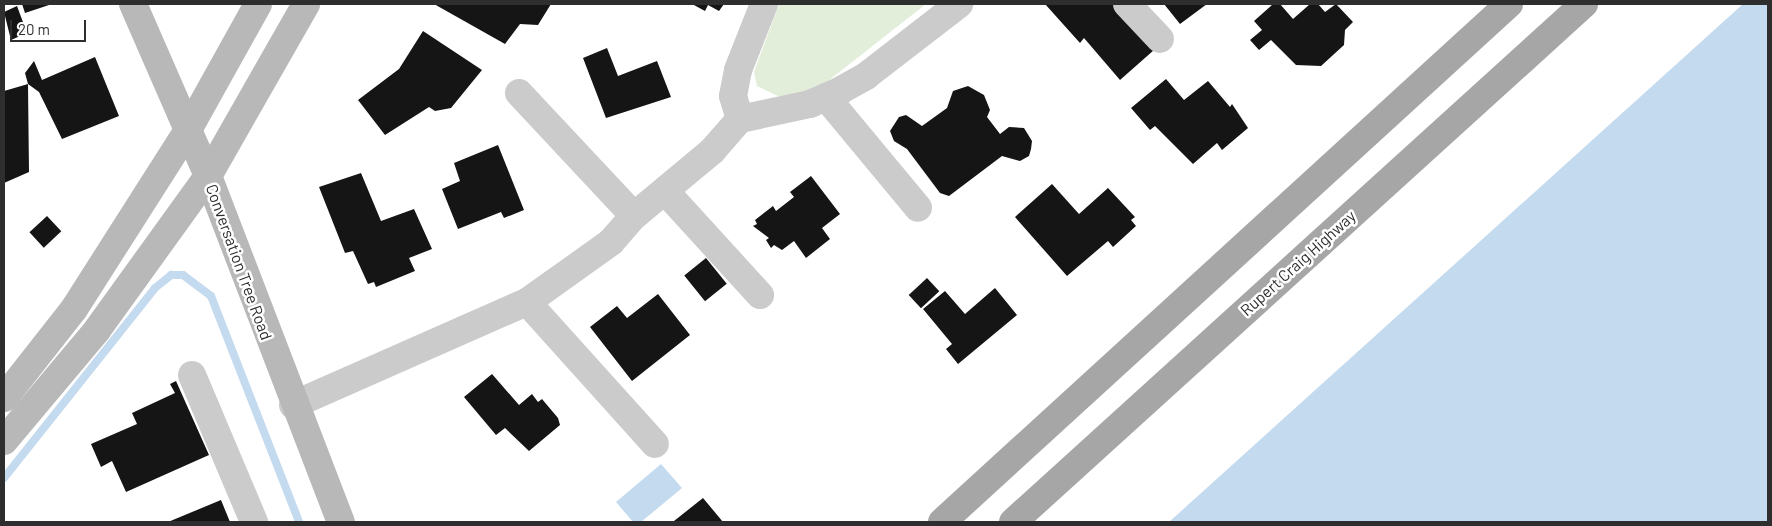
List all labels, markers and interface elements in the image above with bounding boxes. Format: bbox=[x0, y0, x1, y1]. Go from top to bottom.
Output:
scale bar bbox=[12, 10, 89, 42]
text: 20 m bbox=[18, 20, 50, 38]
street label: Conversation Tree Road bbox=[202, 181, 276, 343]
street label: Rupert Craig Highway bbox=[1236, 206, 1360, 320]

